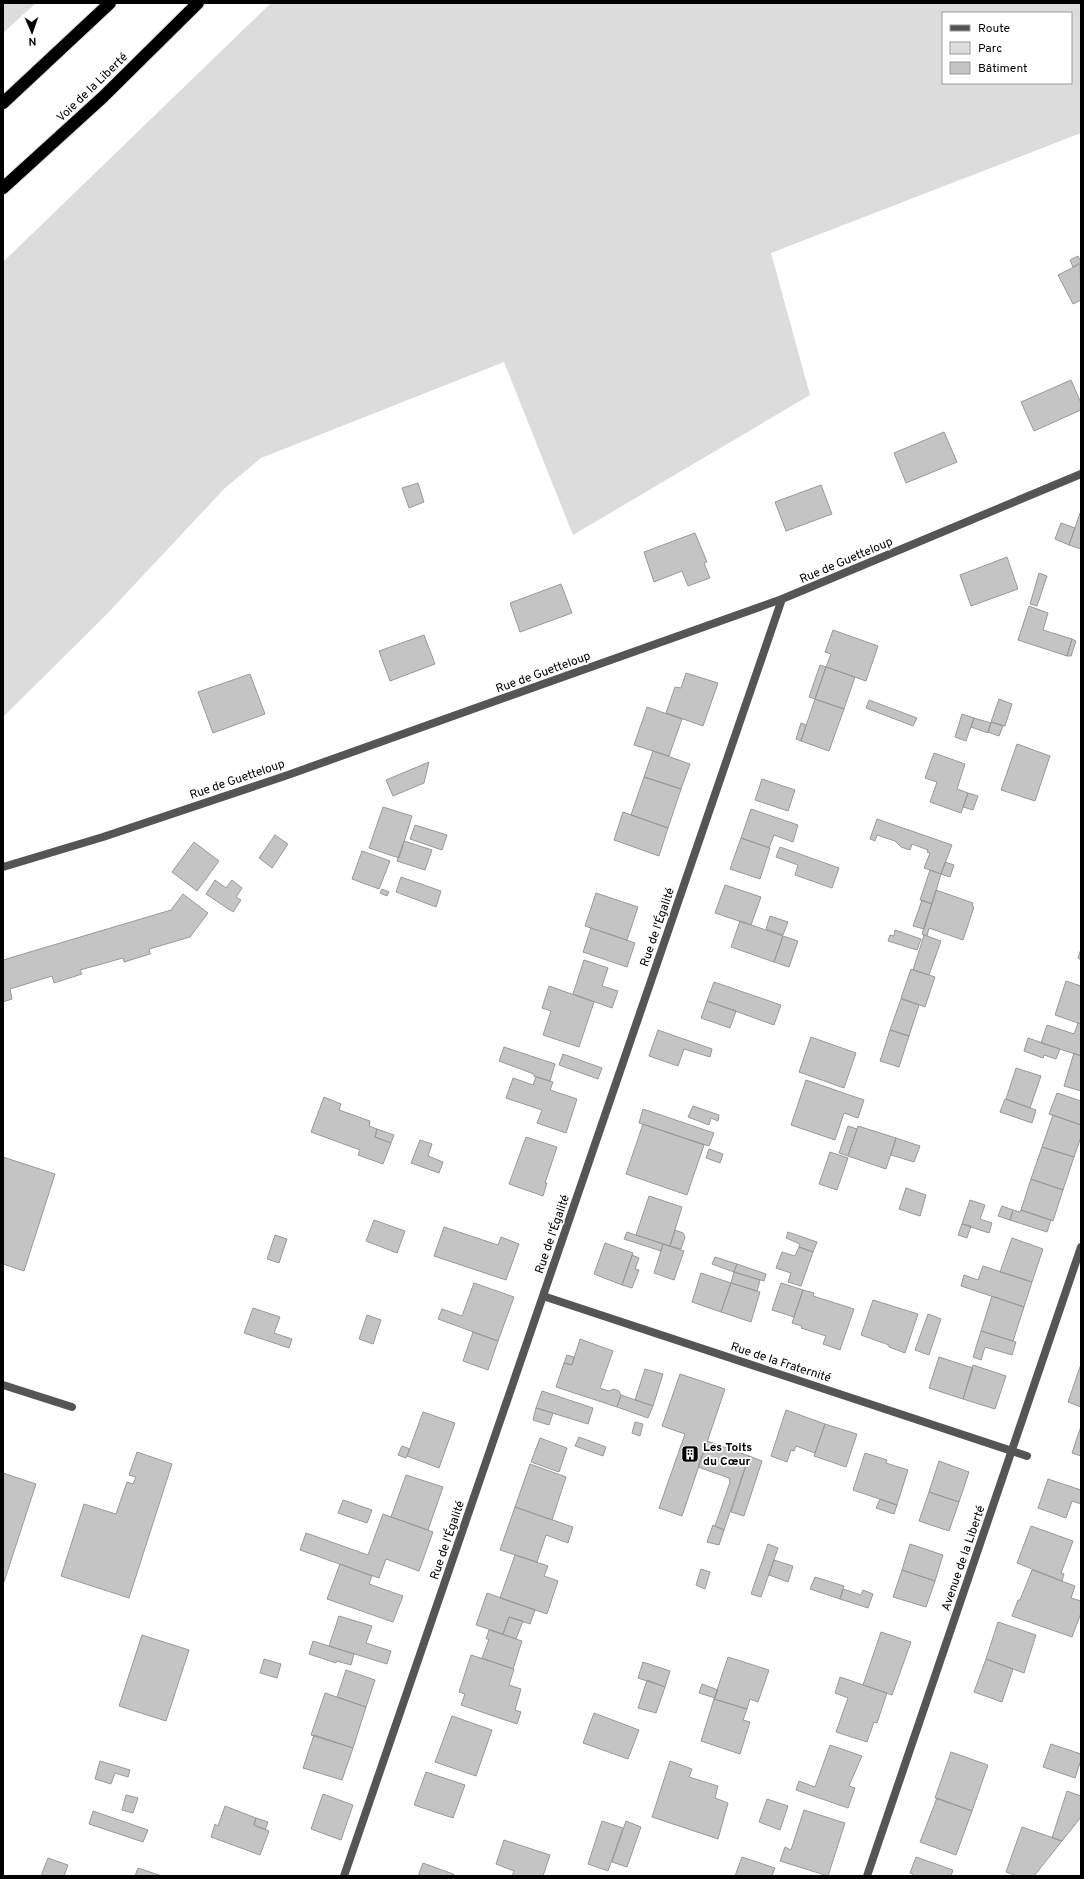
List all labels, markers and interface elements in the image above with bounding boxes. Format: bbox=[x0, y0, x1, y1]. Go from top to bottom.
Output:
north arrow bbox=[12, 12, 52, 52]
legend bbox=[942, 12, 1072, 84]
text: Route bbox=[978, 21, 1010, 37]
text: N bbox=[28, 34, 37, 48]
text: Parc bbox=[978, 41, 1002, 57]
street label: Voie de la Liberté bbox=[54, 50, 132, 126]
text: Bâtiment bbox=[978, 61, 1028, 77]
street label: Rue de Guetteloup bbox=[797, 534, 896, 588]
street label: Rue de Guetteloup bbox=[494, 648, 593, 698]
street label: Rue de Guetteloup bbox=[188, 756, 287, 804]
street label: Rue de l'Égalité bbox=[637, 886, 679, 969]
street label: Rue de l'Égalité bbox=[532, 1193, 574, 1276]
street label: Rue de la Fraternité bbox=[728, 1339, 833, 1387]
place label: Les Toits du Cœur bbox=[703, 1440, 752, 1470]
building icon: Les Toits du Cœur bbox=[680, 1444, 700, 1464]
street label: Rue de l'Égalité bbox=[427, 1499, 469, 1582]
street label: Avenue de la Liberté bbox=[938, 1504, 989, 1613]

